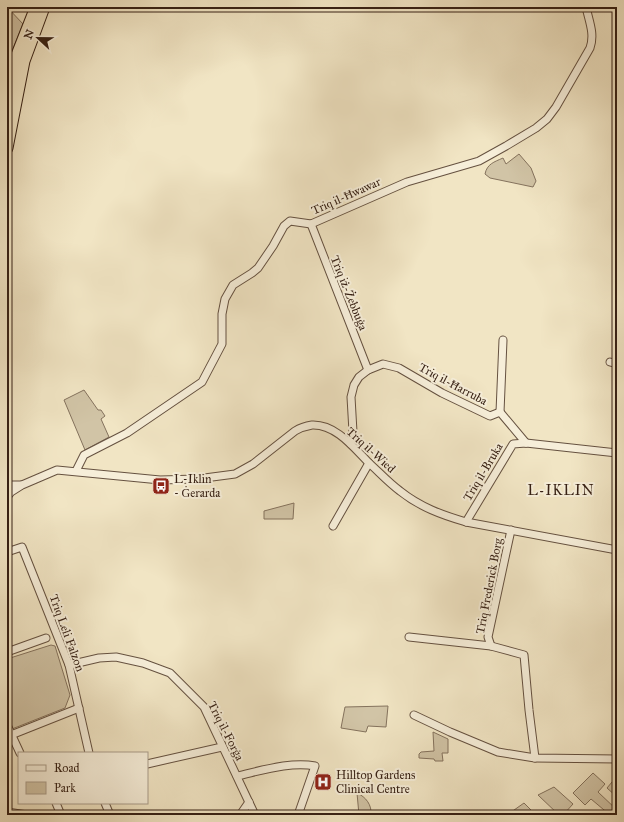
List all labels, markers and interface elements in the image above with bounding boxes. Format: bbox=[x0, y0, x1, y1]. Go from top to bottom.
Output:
north arrow bbox=[18, 18, 58, 58]
text: N bbox=[21, 27, 37, 41]
street label: Triq il-Ħwawar bbox=[309, 174, 384, 218]
street label: Triq iż-Żebbuġa bbox=[327, 253, 372, 334]
street label: Triq il-Ħarruba bbox=[416, 360, 490, 409]
street label: Triq il-Wied bbox=[343, 424, 398, 476]
street label: Triq il-Bruka bbox=[460, 440, 507, 504]
place label: L-Iklin - Ġerarda bbox=[174, 472, 221, 500]
bus stop icon: L-Iklin - Ġerarda bbox=[151, 476, 171, 496]
district label: L-IKLIN bbox=[527, 482, 595, 499]
street label: Triq Frederick Borg bbox=[473, 537, 506, 635]
street label: Triq Leli Falzon bbox=[46, 593, 88, 674]
street label: Triq il-Forġa bbox=[204, 699, 247, 764]
legend bbox=[18, 752, 148, 804]
text: Road bbox=[54, 761, 80, 775]
place label: Hilltop Gardens Clinical Centre bbox=[336, 768, 415, 796]
hospital icon: Hilltop Gardens Clinical Centre bbox=[313, 772, 333, 792]
text: Park bbox=[54, 781, 76, 795]

